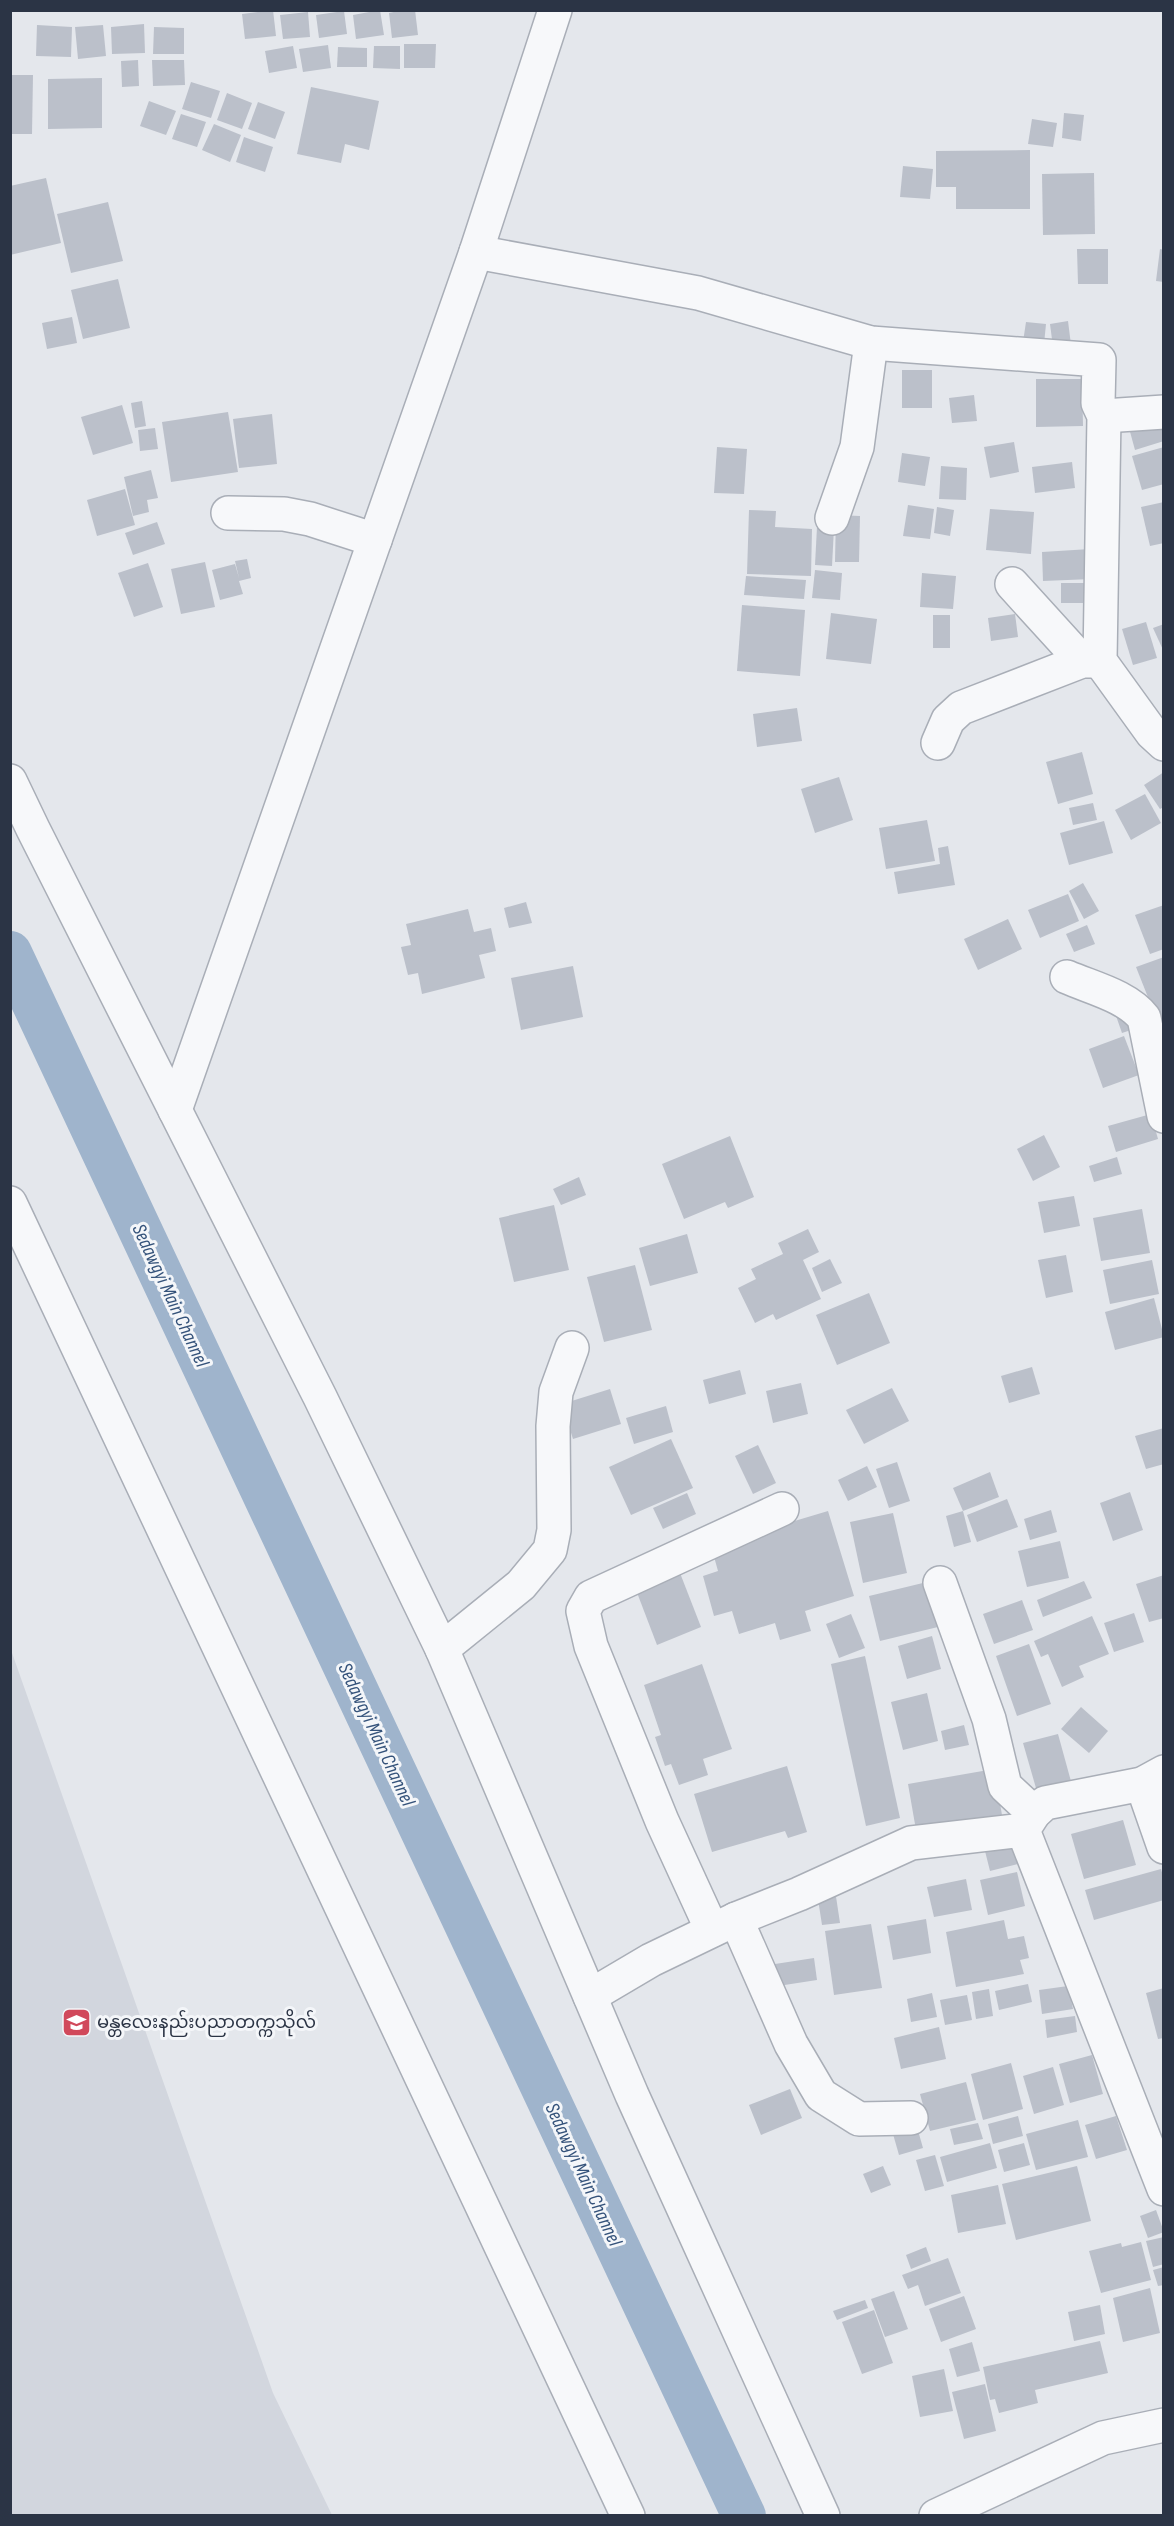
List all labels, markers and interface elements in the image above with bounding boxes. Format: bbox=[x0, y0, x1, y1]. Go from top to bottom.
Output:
water label: Sedawgyi Main Channel bbox=[126, 1220, 214, 1372]
water label: Sedawgyi Main Channel bbox=[332, 1659, 420, 1811]
school or university icon: မန္တလေးနည်းပညာတက္ကသိုလ် bbox=[60, 2006, 92, 2038]
place label: မန္တလေးနည်းပညာတက္ကသိုလ် bbox=[97, 2008, 316, 2037]
water label: Sedawgyi Main Channel bbox=[539, 2099, 627, 2251]

